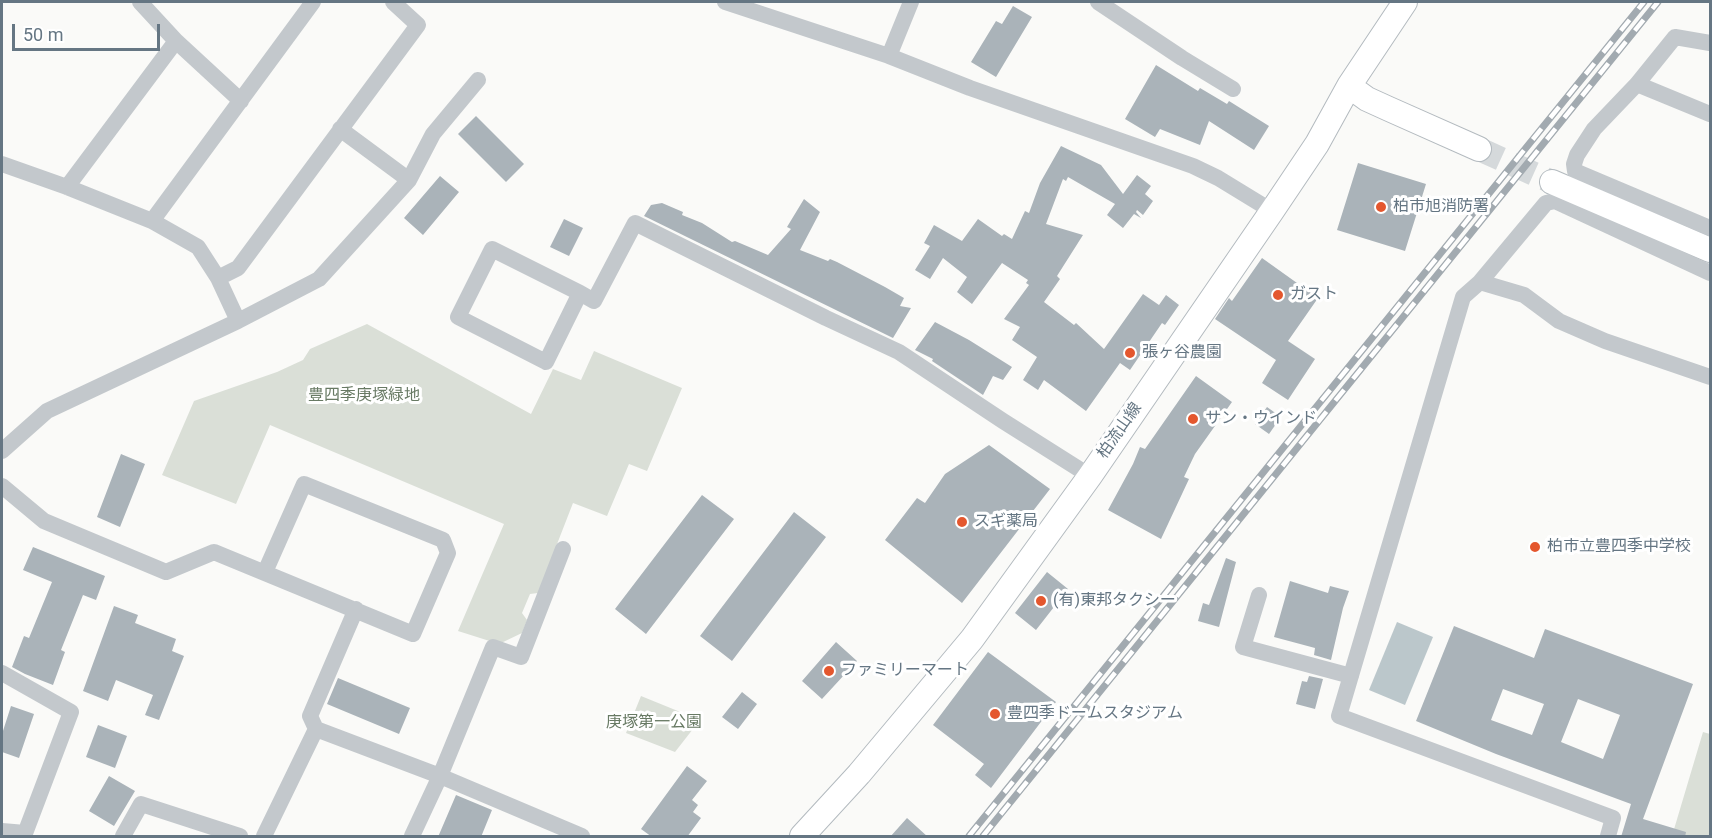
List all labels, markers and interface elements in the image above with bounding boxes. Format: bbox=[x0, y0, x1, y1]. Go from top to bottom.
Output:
scale bar bbox=[15, 12, 164, 50]
text: 50 m bbox=[23, 24, 63, 45]
place label: 柏市旭消防署 bbox=[1393, 197, 1489, 217]
marker: 柏市旭消防署 bbox=[1374, 200, 1388, 214]
place label: ガスト bbox=[1290, 285, 1338, 305]
marker: ガスト bbox=[1271, 288, 1285, 302]
place label: 張ヶ谷農園 bbox=[1142, 343, 1222, 363]
marker: 張ヶ谷農園 bbox=[1123, 346, 1137, 360]
park label: 豊四季庚塚緑地 bbox=[308, 386, 420, 406]
street label: 柏流山線 bbox=[1094, 399, 1146, 463]
place label: サン・ウインド bbox=[1205, 409, 1317, 429]
marker: サン・ウインド bbox=[1186, 412, 1200, 426]
place label: スギ薬局 bbox=[974, 512, 1038, 532]
marker: スギ薬局 bbox=[955, 515, 969, 529]
place label: 柏市立豊四季中学校 bbox=[1547, 537, 1691, 557]
marker: 柏市立豊四季中学校 bbox=[1528, 540, 1542, 554]
place label: (有)東邦タクシー bbox=[1053, 591, 1176, 611]
marker: (有)東邦タクシー bbox=[1034, 594, 1048, 608]
place label: ファミリーマート bbox=[841, 661, 969, 681]
marker: ファミリーマート bbox=[822, 664, 836, 678]
place label: 豊四季ドームスタジアム bbox=[1007, 704, 1183, 724]
marker: 豊四季ドームスタジアム bbox=[988, 707, 1002, 721]
park label: 庚塚第一公園 bbox=[606, 713, 702, 733]

